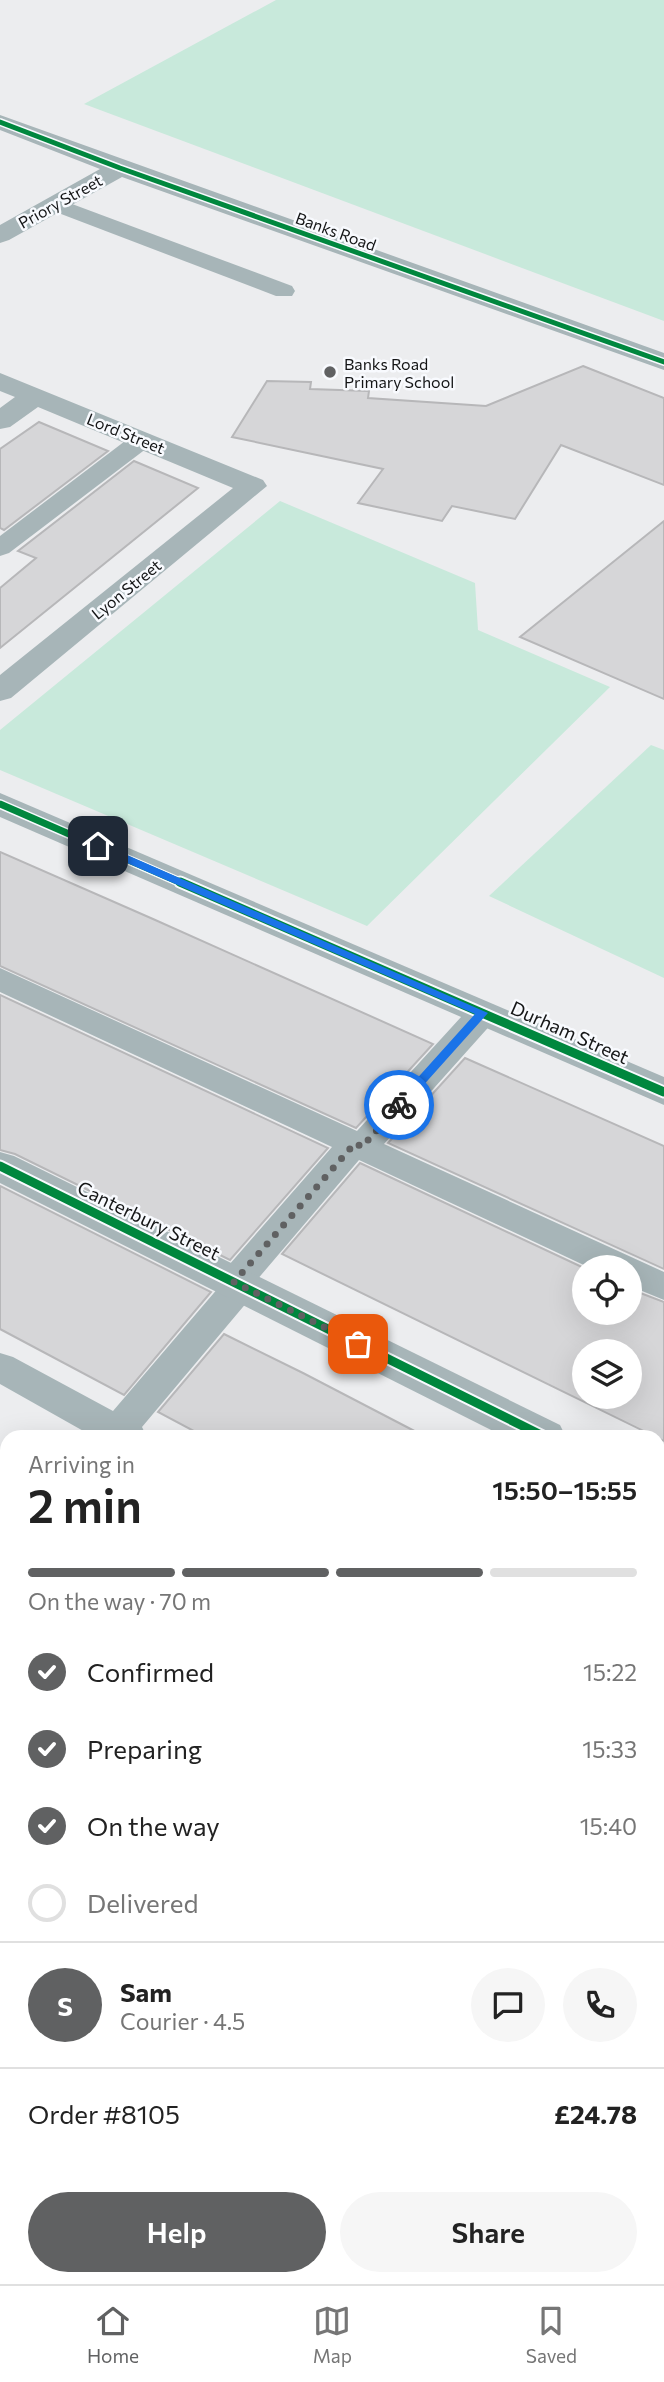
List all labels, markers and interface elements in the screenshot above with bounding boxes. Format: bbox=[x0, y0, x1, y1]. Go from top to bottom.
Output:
street label: Priory Street bbox=[15, 170, 106, 232]
street label: Banks Road bbox=[293, 208, 379, 254]
place label: Banks Road Primary School bbox=[344, 354, 454, 391]
marker: Banks Road Primary School bbox=[322, 364, 338, 380]
street label: Lord Street bbox=[84, 409, 168, 457]
street label: Lyon Street bbox=[87, 555, 165, 623]
pin bbox=[68, 816, 128, 876]
icon: home bbox=[79, 827, 117, 865]
street label: Durham Street bbox=[507, 996, 633, 1068]
courier bbox=[364, 1070, 434, 1140]
icon: bike bbox=[380, 1086, 418, 1124]
street label: Canterbury Street bbox=[74, 1176, 224, 1265]
map controls bbox=[572, 1255, 642, 1409]
button: locate bbox=[572, 1255, 642, 1325]
pin bbox=[328, 1314, 388, 1374]
icon: bag bbox=[339, 1325, 377, 1363]
button: layers bbox=[572, 1339, 642, 1409]
text: Arriving in bbox=[28, 1450, 135, 1478]
text: 15:50–15:55 bbox=[492, 1474, 637, 1505]
text: 2 min bbox=[28, 1476, 142, 1532]
text: On the way · 70 m bbox=[28, 1587, 211, 1615]
icon: check bbox=[28, 1653, 66, 1691]
text: Confirmed bbox=[87, 1656, 214, 1687]
text: 15:22 bbox=[583, 1658, 637, 1686]
icon: check bbox=[28, 1730, 66, 1768]
text: Preparing bbox=[87, 1733, 202, 1764]
text: 15:33 bbox=[582, 1735, 637, 1763]
icon: check bbox=[28, 1807, 66, 1845]
text: On the way bbox=[87, 1810, 220, 1841]
text: 15:40 bbox=[580, 1812, 637, 1840]
text: Delivered bbox=[87, 1887, 198, 1918]
button: chat bbox=[471, 1968, 545, 2042]
button: phone bbox=[563, 1968, 637, 2042]
text: Sam bbox=[120, 1976, 172, 2007]
text: S bbox=[57, 1990, 73, 2021]
text: Courier · 4.5 bbox=[120, 2007, 245, 2035]
text: Order #8105 bbox=[28, 2098, 180, 2129]
text: £24.78 bbox=[554, 2098, 637, 2129]
button: Help bbox=[28, 2192, 326, 2272]
button: Share bbox=[340, 2192, 637, 2272]
tab: Home bbox=[87, 2302, 139, 2367]
tab: Map bbox=[313, 2302, 352, 2367]
tab: Saved bbox=[526, 2302, 577, 2367]

